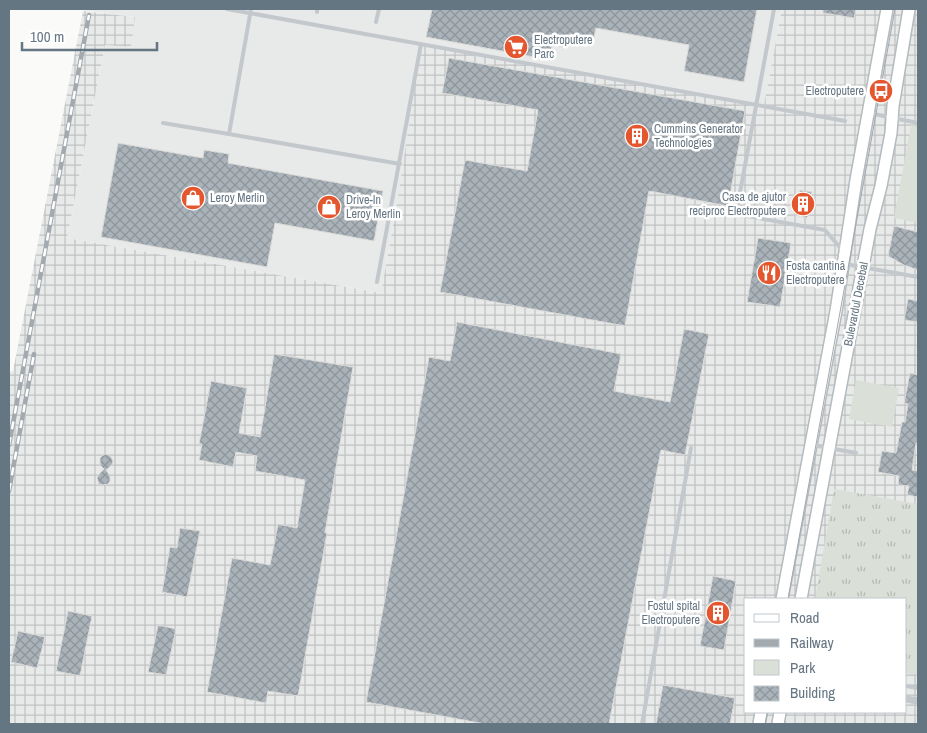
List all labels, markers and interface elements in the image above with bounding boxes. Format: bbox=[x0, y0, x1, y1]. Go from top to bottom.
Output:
scale bar bbox=[22, 20, 158, 52]
text: 100 m bbox=[30, 26, 64, 47]
place label: Electroputere Parc bbox=[534, 32, 593, 62]
supermarket icon: Electroputere Parc bbox=[503, 34, 529, 60]
bus stop icon: Electroputere bbox=[868, 78, 894, 104]
place label: Electroputere bbox=[805, 83, 864, 99]
place label: Cummins Generator Technologies bbox=[654, 121, 744, 151]
building icon: Cummins Generator Technologies bbox=[624, 123, 650, 149]
shop icon: Leroy Merlin bbox=[180, 185, 206, 211]
place label: Casa de ajutor reciproc Electroputere bbox=[689, 189, 787, 219]
place label: Leroy Merlin bbox=[210, 190, 265, 206]
building icon: Casa de ajutor reciproc Electroputere bbox=[790, 191, 816, 217]
place label: Drive-In Leroy Merlin bbox=[346, 192, 401, 222]
shop icon: Drive-In Leroy Merlin bbox=[316, 194, 342, 220]
place label: Fosta cantină Electroputere bbox=[786, 258, 846, 288]
restaurant icon: Fosta cantină Electroputere bbox=[756, 260, 782, 286]
street label: Bulevardul Decebal bbox=[840, 261, 872, 347]
place label: Fostul spital Electroputere bbox=[641, 598, 700, 628]
legend bbox=[744, 598, 907, 713]
building icon: Fostul spital Electroputere bbox=[705, 600, 731, 626]
text: Road bbox=[790, 607, 819, 628]
text: Railway bbox=[790, 632, 835, 653]
text: Park bbox=[790, 657, 816, 678]
text: Building bbox=[790, 682, 835, 703]

